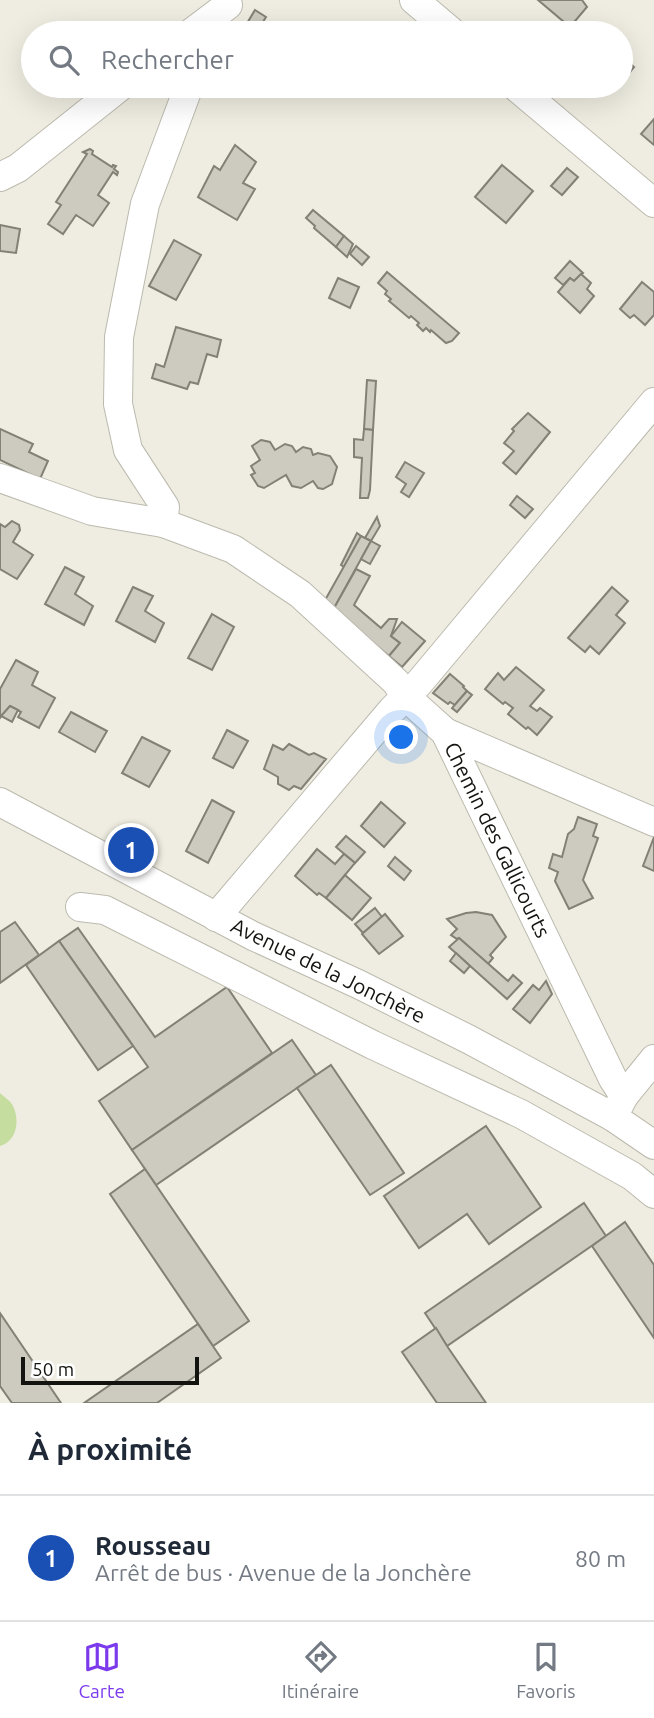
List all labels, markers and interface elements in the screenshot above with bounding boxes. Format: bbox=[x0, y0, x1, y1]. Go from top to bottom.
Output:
search box bbox=[21, 21, 633, 98]
icon: search bbox=[45, 41, 83, 79]
text: Rechercher bbox=[101, 45, 234, 74]
your location bbox=[384, 720, 418, 754]
street label: Chemin des Gallicourts bbox=[440, 738, 556, 941]
pin: 1 bbox=[108, 824, 154, 876]
street label: Avenue de la Jonchère bbox=[228, 913, 429, 1028]
scale bar bbox=[21, 1354, 200, 1386]
text: 50 m bbox=[32, 1358, 74, 1380]
text: À proximité bbox=[28, 1432, 192, 1466]
text: Rousseau bbox=[95, 1531, 211, 1560]
text: 1 bbox=[45, 1546, 57, 1571]
text: 80 m bbox=[575, 1546, 626, 1571]
text: Arrêt de bus · Avenue de la Jonchère bbox=[95, 1560, 472, 1585]
tab: Carte bbox=[78, 1638, 125, 1702]
tab: Itinéraire bbox=[282, 1638, 359, 1702]
tab: Favoris bbox=[516, 1638, 576, 1702]

